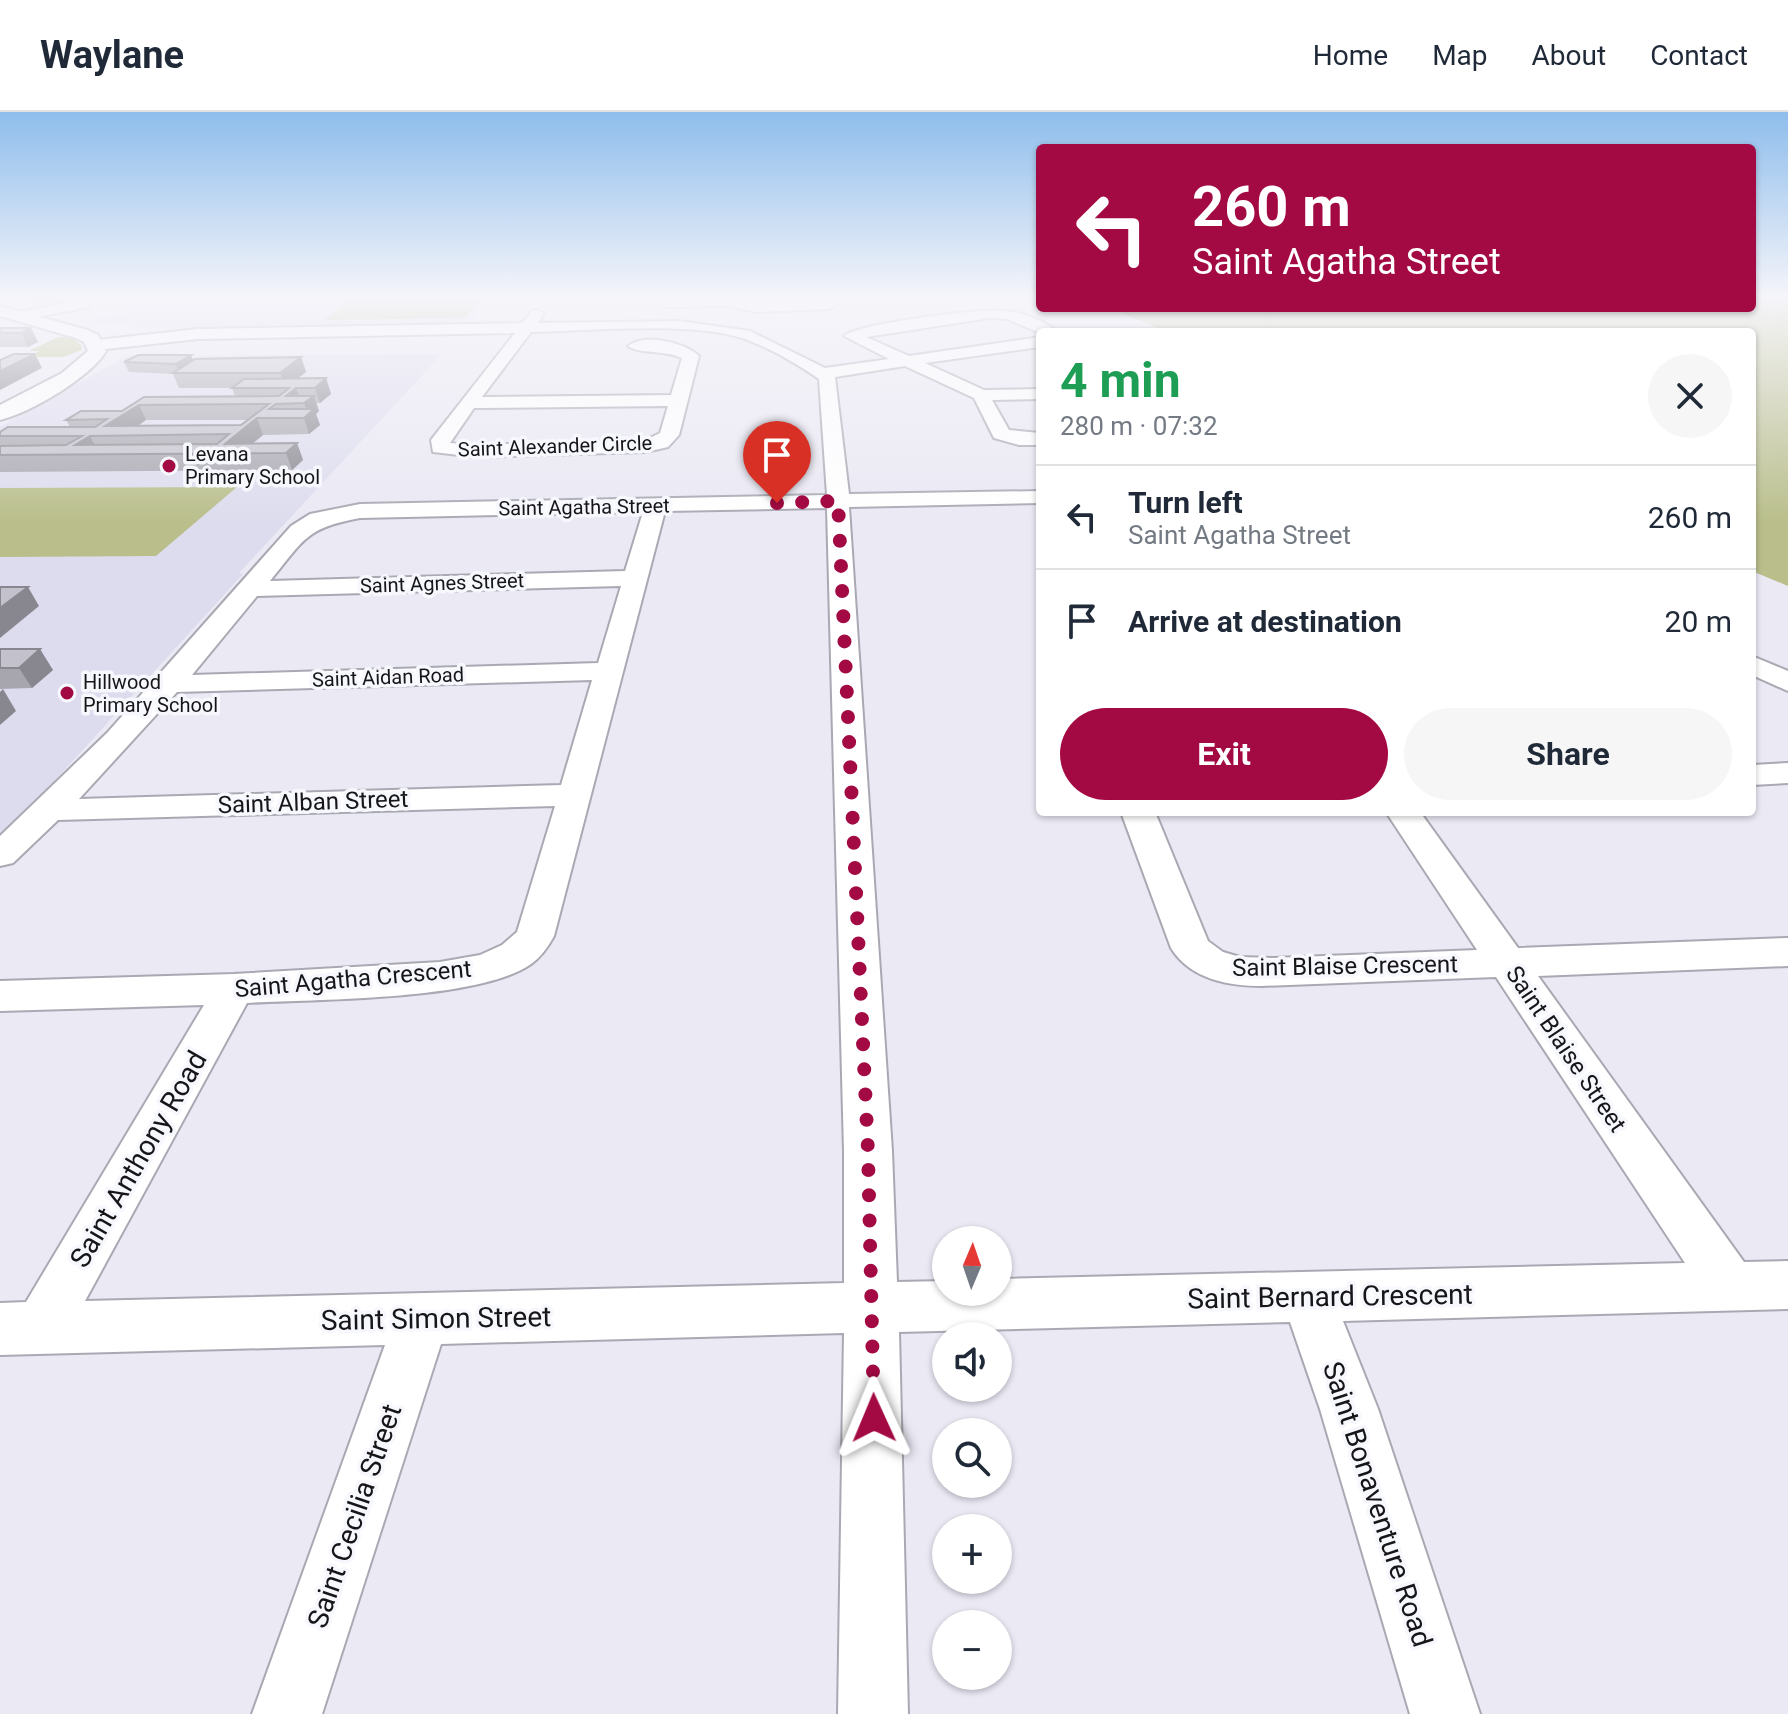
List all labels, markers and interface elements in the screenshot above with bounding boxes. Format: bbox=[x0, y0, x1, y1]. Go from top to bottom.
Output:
text: Waylane bbox=[40, 33, 184, 77]
text: Home bbox=[1313, 39, 1388, 72]
text: Map bbox=[1432, 39, 1488, 72]
text: About bbox=[1532, 39, 1606, 72]
text: Contact bbox=[1650, 39, 1748, 72]
text: 260 m bbox=[1192, 174, 1351, 240]
icon: left bbox=[1060, 176, 1164, 280]
text: Saint Agatha Street bbox=[1192, 241, 1501, 283]
text: 4 min bbox=[1060, 352, 1181, 409]
button: close bbox=[1648, 354, 1732, 438]
text: 280 m · 07:32 bbox=[1060, 411, 1218, 441]
pin bbox=[743, 421, 811, 503]
street label: Saint Alexander Circle bbox=[457, 431, 653, 461]
icon: arrive bbox=[755, 433, 799, 477]
place label: Levana Primary School bbox=[185, 442, 320, 489]
marker: Levana Primary School bbox=[160, 457, 178, 475]
text: Turn left bbox=[1128, 485, 1243, 520]
street label: Saint Agatha Street bbox=[498, 494, 670, 520]
icon: left bbox=[1060, 495, 1104, 539]
text: 260 m bbox=[1648, 500, 1732, 535]
text: Saint Agatha Street bbox=[1128, 520, 1351, 550]
street label: Saint Agnes Street bbox=[360, 568, 524, 598]
icon: arrive bbox=[1060, 599, 1104, 643]
text: Arrive at destination bbox=[1128, 604, 1402, 639]
text: 20 m bbox=[1665, 604, 1732, 639]
street label: Saint Aidan Road bbox=[312, 662, 464, 692]
place label: Hillwood Primary School bbox=[83, 670, 218, 717]
marker: Hillwood Primary School bbox=[58, 684, 76, 702]
button: Exit bbox=[1060, 708, 1388, 800]
button: Share bbox=[1404, 708, 1732, 800]
street label: Saint Alban Street bbox=[217, 785, 409, 819]
street label: Saint Blaise Crescent bbox=[1232, 950, 1458, 982]
street label: Saint Agatha Crescent bbox=[233, 955, 473, 1003]
street label: Saint Blaise Street bbox=[1500, 961, 1632, 1137]
street label: Saint Anthony Road bbox=[63, 1045, 214, 1273]
north arrow bbox=[932, 1226, 1012, 1306]
map controls bbox=[932, 1226, 1012, 1690]
street label: Saint Bernard Crescent bbox=[1187, 1278, 1473, 1315]
street label: Saint Simon Street bbox=[321, 1300, 552, 1337]
button: sound bbox=[932, 1322, 1012, 1402]
street label: Saint Bonaventure Road bbox=[1316, 1357, 1439, 1651]
position arrow bbox=[832, 1376, 916, 1460]
street label: Saint Cecilia Street bbox=[301, 1400, 408, 1632]
button: search bbox=[932, 1418, 1012, 1498]
button: + bbox=[932, 1514, 1012, 1594]
button: − bbox=[932, 1610, 1012, 1690]

